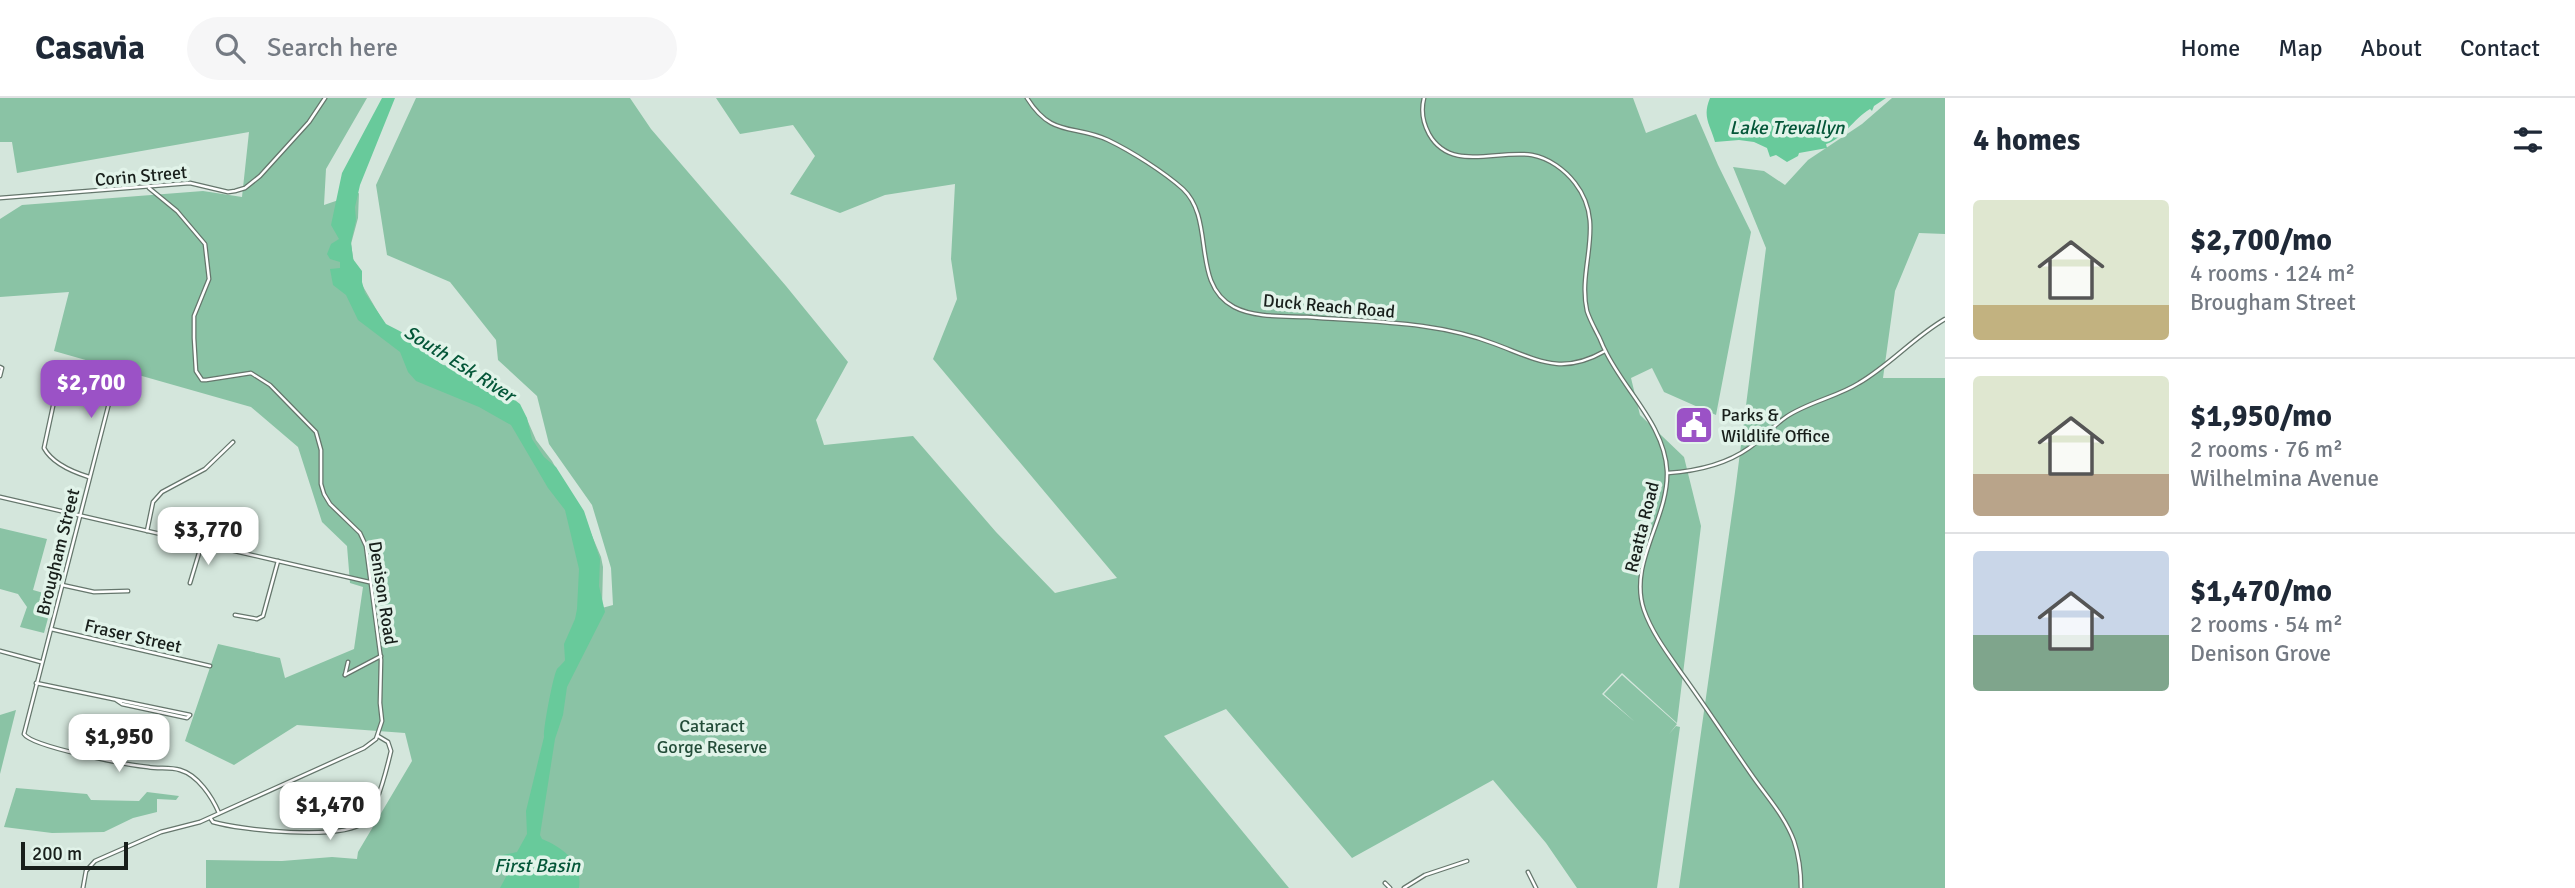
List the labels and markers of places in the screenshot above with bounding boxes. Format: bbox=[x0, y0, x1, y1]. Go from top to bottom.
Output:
pin: $2,700 bbox=[34, 360, 148, 420]
public building icon: Parks & Wildlife Office bbox=[1673, 404, 1715, 446]
place label: Parks & Wildlife Office bbox=[1721, 404, 1830, 447]
pin: $3,770 bbox=[151, 508, 265, 567]
pin: $1,950 bbox=[62, 714, 176, 774]
pin: $1,470 bbox=[273, 782, 387, 842]

